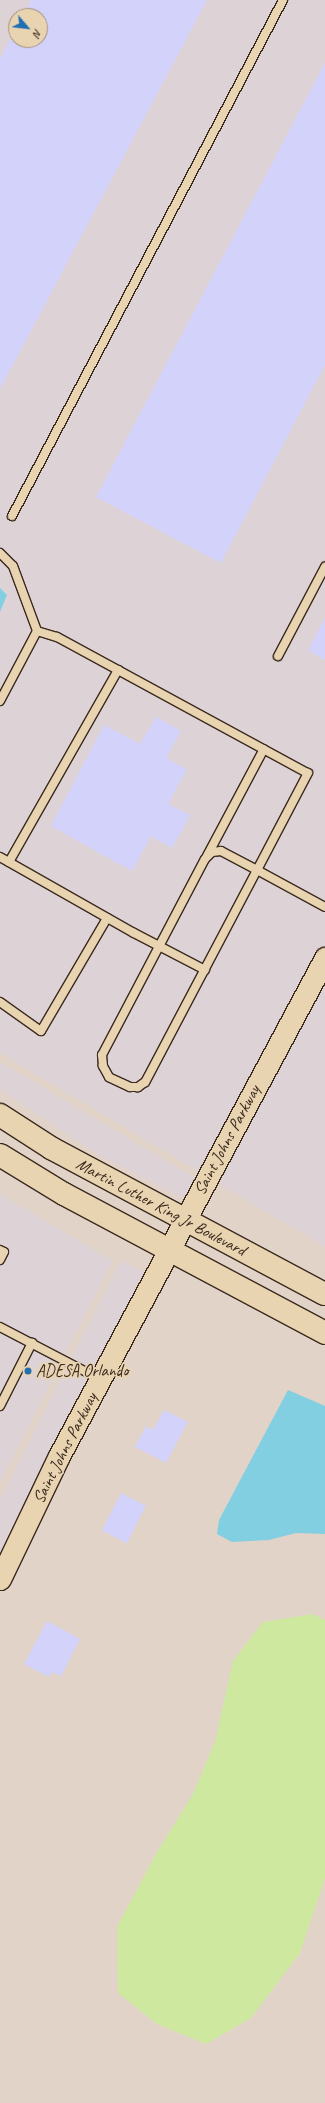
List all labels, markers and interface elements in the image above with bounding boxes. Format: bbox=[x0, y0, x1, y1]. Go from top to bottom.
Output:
north arrow bbox=[8, 8, 48, 48]
text: N bbox=[30, 27, 45, 39]
street label: Saint Johns Parkway bbox=[190, 1082, 264, 1198]
street label: Martin Luther King Jr Boulevard bbox=[73, 1154, 249, 1260]
place label: ADESA Orlando bbox=[36, 1361, 128, 1381]
marker: ADESA Orlando bbox=[23, 1366, 33, 1376]
street label: Saint Johns Parkway bbox=[28, 1389, 102, 1507]

